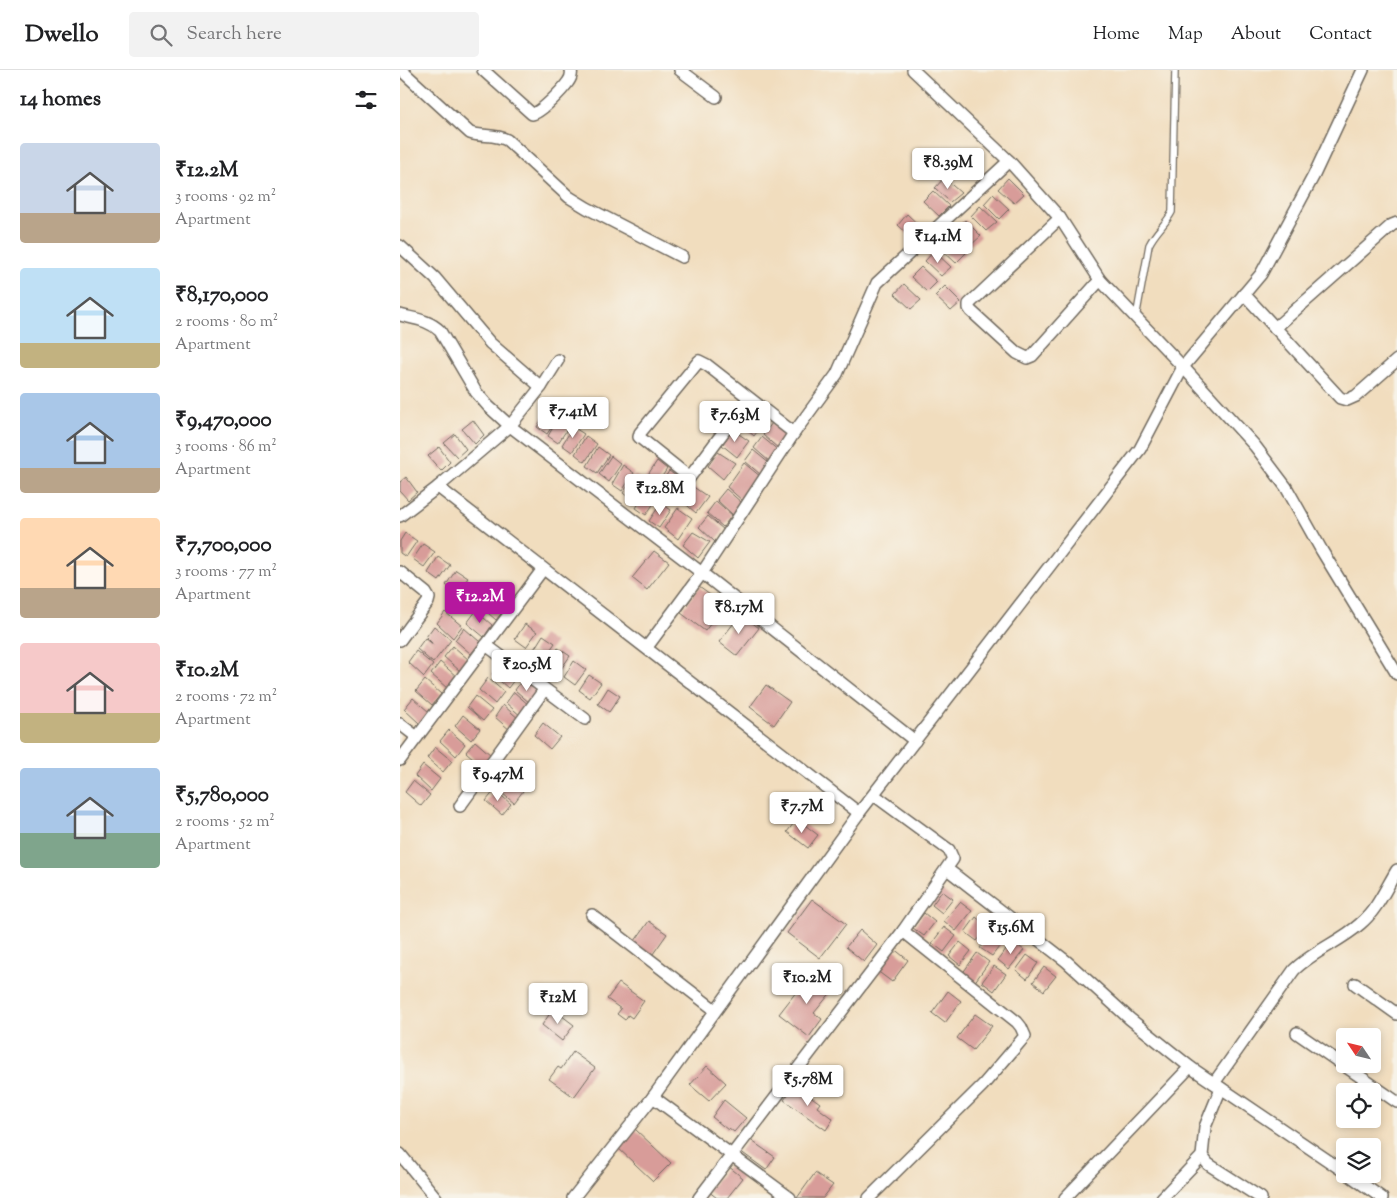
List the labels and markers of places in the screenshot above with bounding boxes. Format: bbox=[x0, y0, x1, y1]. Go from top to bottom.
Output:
pin: ₹8.39M bbox=[907, 148, 989, 190]
pin: ₹14.1M bbox=[897, 222, 979, 264]
pin: ₹7.41M bbox=[532, 396, 614, 439]
pin: ₹7.63M bbox=[694, 400, 776, 443]
pin: ₹12.8M bbox=[619, 474, 701, 516]
pin: ₹12.2M bbox=[439, 582, 521, 624]
pin: ₹8.17M bbox=[698, 592, 780, 635]
pin: ₹20.5M bbox=[486, 650, 568, 692]
pin: ₹9.47M bbox=[457, 760, 539, 802]
pin: ₹7.7M bbox=[767, 792, 837, 834]
pin: ₹15.6M bbox=[970, 912, 1052, 955]
pin: ₹10.2M bbox=[766, 962, 848, 1005]
pin: ₹12M bbox=[528, 982, 588, 1025]
pin: ₹5.78M bbox=[767, 1064, 849, 1107]

